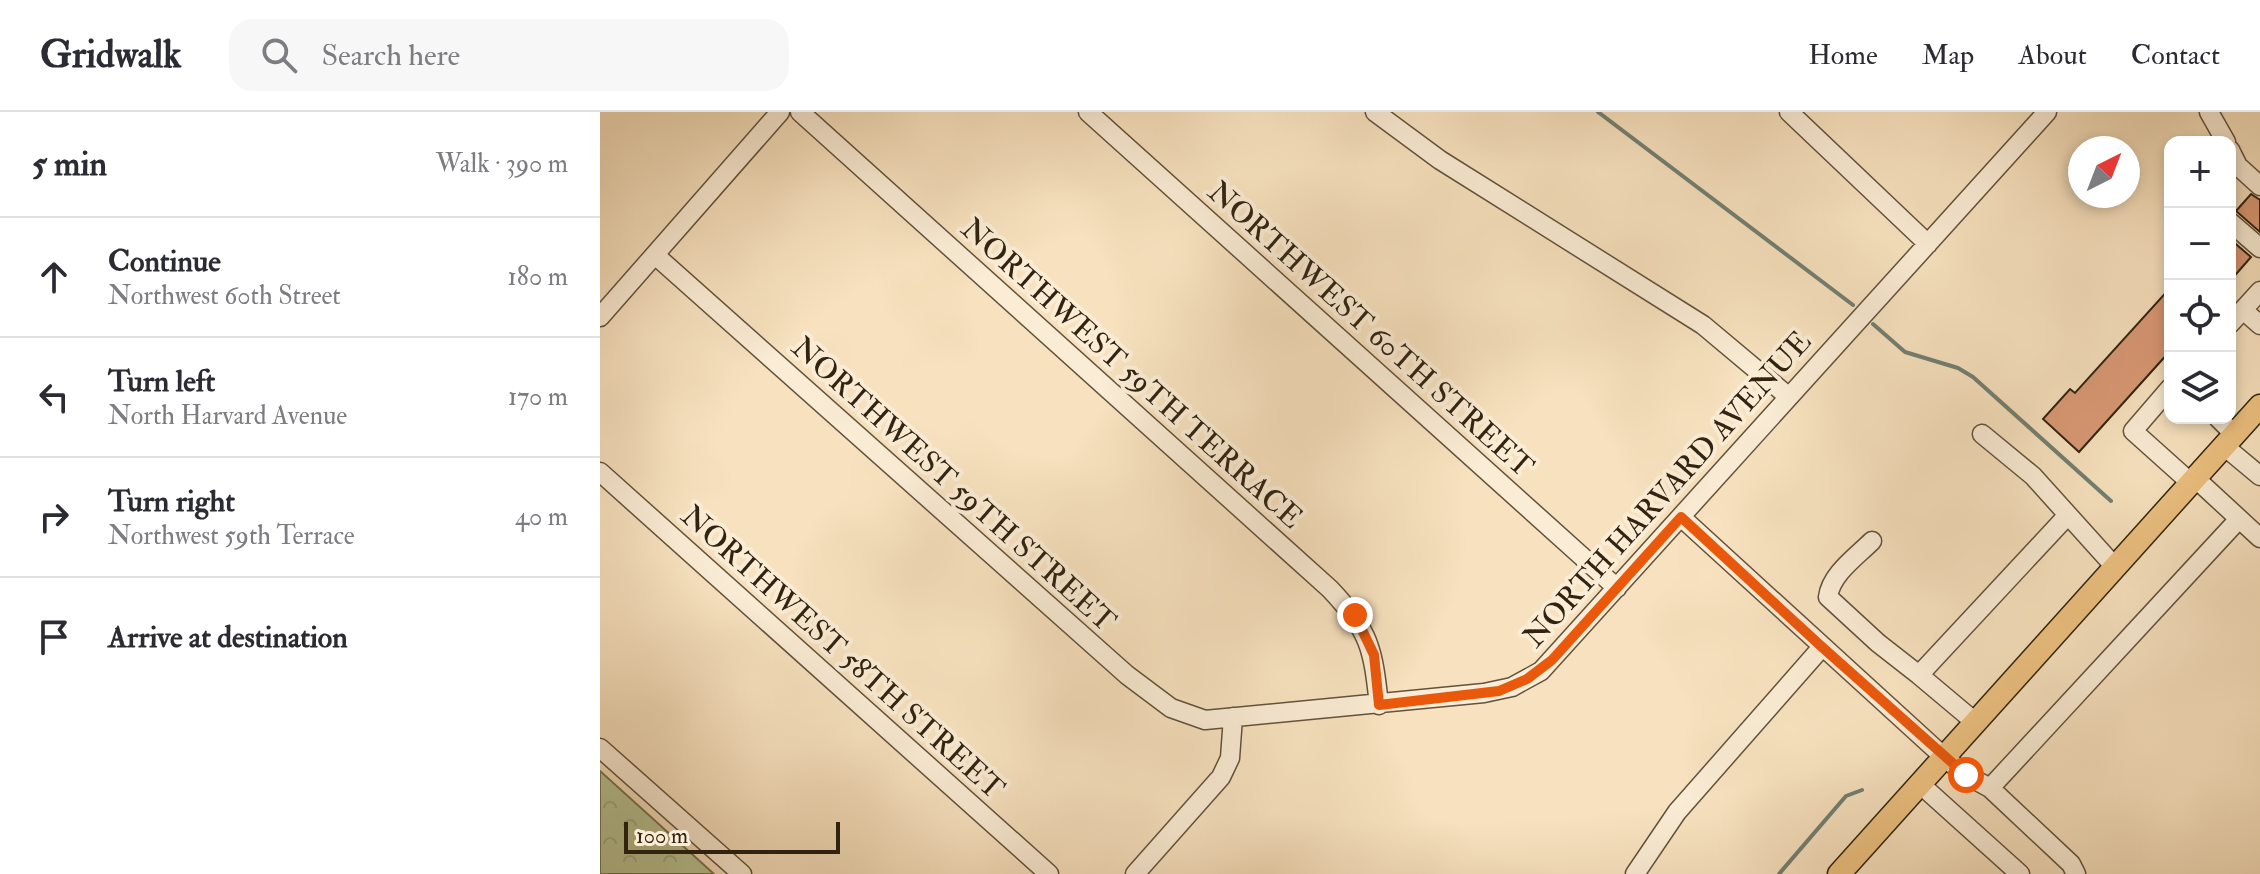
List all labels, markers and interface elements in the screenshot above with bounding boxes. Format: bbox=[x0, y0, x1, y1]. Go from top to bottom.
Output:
search box bbox=[229, 19, 789, 91]
text: Gridwalk bbox=[40, 31, 181, 79]
icon: search bbox=[257, 33, 301, 77]
text: Search here bbox=[321, 37, 460, 74]
text: Home bbox=[1808, 38, 1878, 73]
text: Map bbox=[1922, 38, 1974, 73]
text: About bbox=[2018, 38, 2087, 73]
text: Contact bbox=[2131, 38, 2220, 73]
north arrow bbox=[2068, 136, 2140, 208]
map controls bbox=[2164, 136, 2236, 424]
button: + bbox=[2164, 136, 2236, 208]
text: 5 min bbox=[32, 143, 107, 186]
text: Walk · 390 m bbox=[436, 148, 568, 180]
street label: NORTHWEST 60TH STREET bbox=[1200, 173, 1541, 485]
button: − bbox=[2164, 208, 2236, 280]
street label: NORTHWEST 59TH TERRACE bbox=[953, 210, 1310, 536]
text: Continue bbox=[108, 243, 221, 280]
icon: ahead bbox=[32, 255, 76, 299]
text: 180 m bbox=[508, 261, 568, 293]
text: Northwest 60th Street bbox=[108, 280, 341, 312]
button: locate bbox=[2164, 280, 2236, 352]
street label: NORTH HARVARD AVENUE bbox=[1516, 324, 1819, 655]
street label: NORTHWEST 59TH STREET bbox=[784, 329, 1123, 640]
button: layers bbox=[2164, 352, 2236, 424]
text: Turn left bbox=[108, 363, 215, 400]
icon: left bbox=[32, 375, 76, 419]
text: 170 m bbox=[508, 381, 568, 413]
text: North Harvard Avenue bbox=[108, 400, 347, 432]
text: Turn right bbox=[108, 483, 235, 520]
icon: right bbox=[32, 495, 76, 539]
street label: NORTHWEST 58TH STREET bbox=[673, 497, 1012, 807]
text: 40 m bbox=[515, 501, 568, 533]
text: Northwest 59th Terrace bbox=[108, 520, 355, 552]
route end bbox=[1337, 597, 1373, 633]
icon: arrive bbox=[32, 615, 76, 659]
text: Arrive at destination bbox=[108, 619, 348, 656]
route start bbox=[1948, 757, 1984, 793]
scale bar bbox=[624, 818, 840, 854]
text: 100 m bbox=[636, 822, 688, 850]

